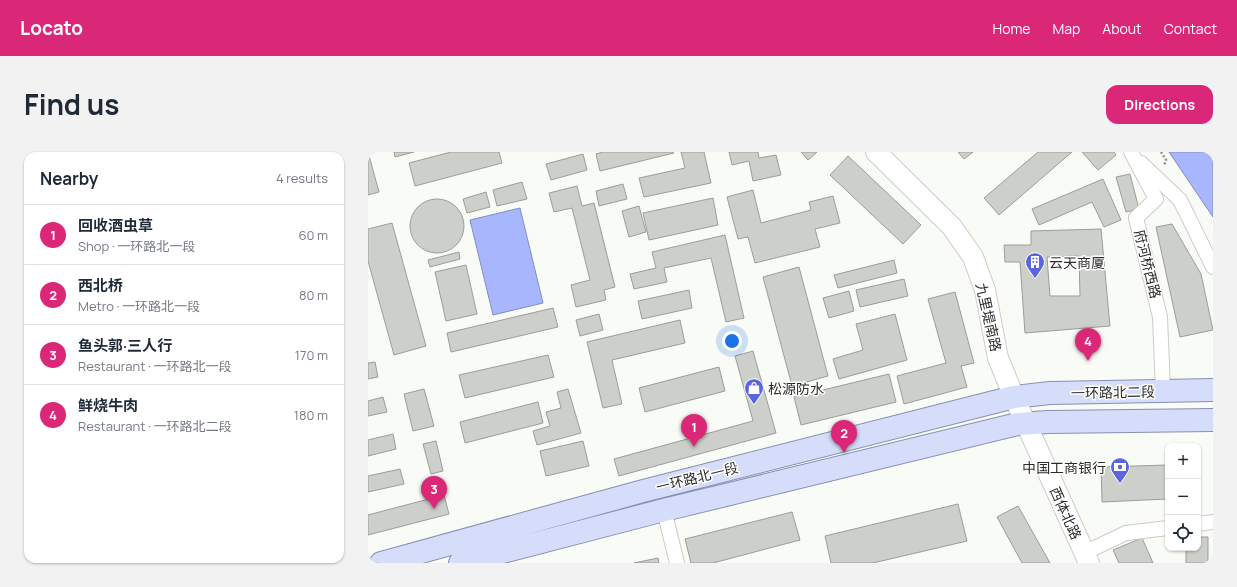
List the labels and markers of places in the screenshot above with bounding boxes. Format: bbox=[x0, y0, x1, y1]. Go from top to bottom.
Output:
building icon: 云天商厦 bbox=[1024, 251, 1046, 279]
place label: 云天商厦 bbox=[1049, 253, 1105, 272]
pin: 4 bbox=[1075, 328, 1101, 361]
shop icon: 松源防水 bbox=[743, 377, 765, 405]
place label: 松源防水 bbox=[768, 379, 824, 398]
pin: 1 bbox=[681, 414, 707, 447]
pin: 2 bbox=[831, 420, 857, 453]
bank icon: 中国工商银行 bbox=[1109, 456, 1131, 484]
place label: 中国工商银行 bbox=[1022, 458, 1106, 477]
pin: 3 bbox=[421, 476, 447, 509]

